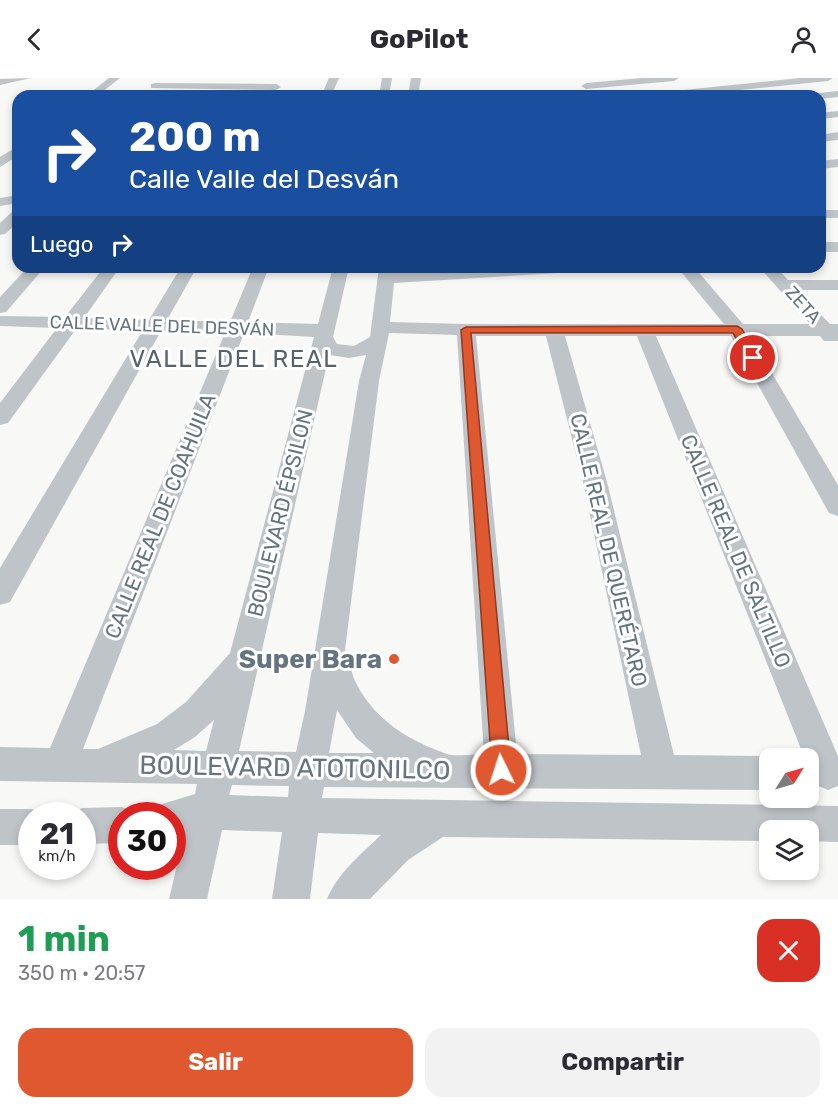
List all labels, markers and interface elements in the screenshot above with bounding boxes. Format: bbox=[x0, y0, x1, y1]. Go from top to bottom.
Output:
icon: back bbox=[18, 23, 51, 56]
text: GoPilot bbox=[370, 23, 468, 55]
icon: person bbox=[787, 23, 820, 56]
text: 200 m bbox=[129, 112, 261, 162]
icon: right bbox=[30, 114, 108, 192]
text: Calle Valle del Desván bbox=[129, 163, 399, 195]
icon: right bbox=[105, 228, 138, 261]
text: Luego bbox=[30, 231, 93, 258]
street label: ZETA bbox=[780, 282, 826, 328]
street label: CALLE VALLE DEL DESVÁN bbox=[49, 311, 275, 341]
pin bbox=[727, 332, 778, 383]
icon: arrive bbox=[736, 341, 769, 374]
district label: VALLE DEL REAL bbox=[130, 345, 338, 373]
street label: CALLE REAL DE COAHUILA bbox=[99, 390, 221, 642]
street label: BOULEVARD ÉPSILON bbox=[242, 407, 318, 619]
street label: CALLE REAL DE QUERÉTARO bbox=[565, 411, 653, 689]
street label: CALLE REAL DE SALTILLO bbox=[676, 431, 796, 671]
place label: Super Bara bbox=[239, 644, 382, 675]
marker: Super Bara bbox=[387, 652, 401, 666]
position arrow bbox=[469, 738, 533, 802]
north arrow bbox=[759, 748, 819, 808]
map controls bbox=[759, 748, 819, 880]
street label: BOULEVARD ATOTONILCO bbox=[139, 750, 451, 786]
speed limit sign: 30 bbox=[108, 802, 186, 880]
text: 21 bbox=[40, 816, 74, 852]
button: layers bbox=[759, 820, 819, 880]
text: km/h bbox=[38, 847, 76, 865]
text: 1 min bbox=[18, 917, 110, 960]
button: close bbox=[757, 919, 820, 982]
text: 350 m · 20:57 bbox=[18, 961, 145, 985]
button: Salir bbox=[18, 1028, 413, 1097]
button: Compartir bbox=[425, 1028, 820, 1097]

